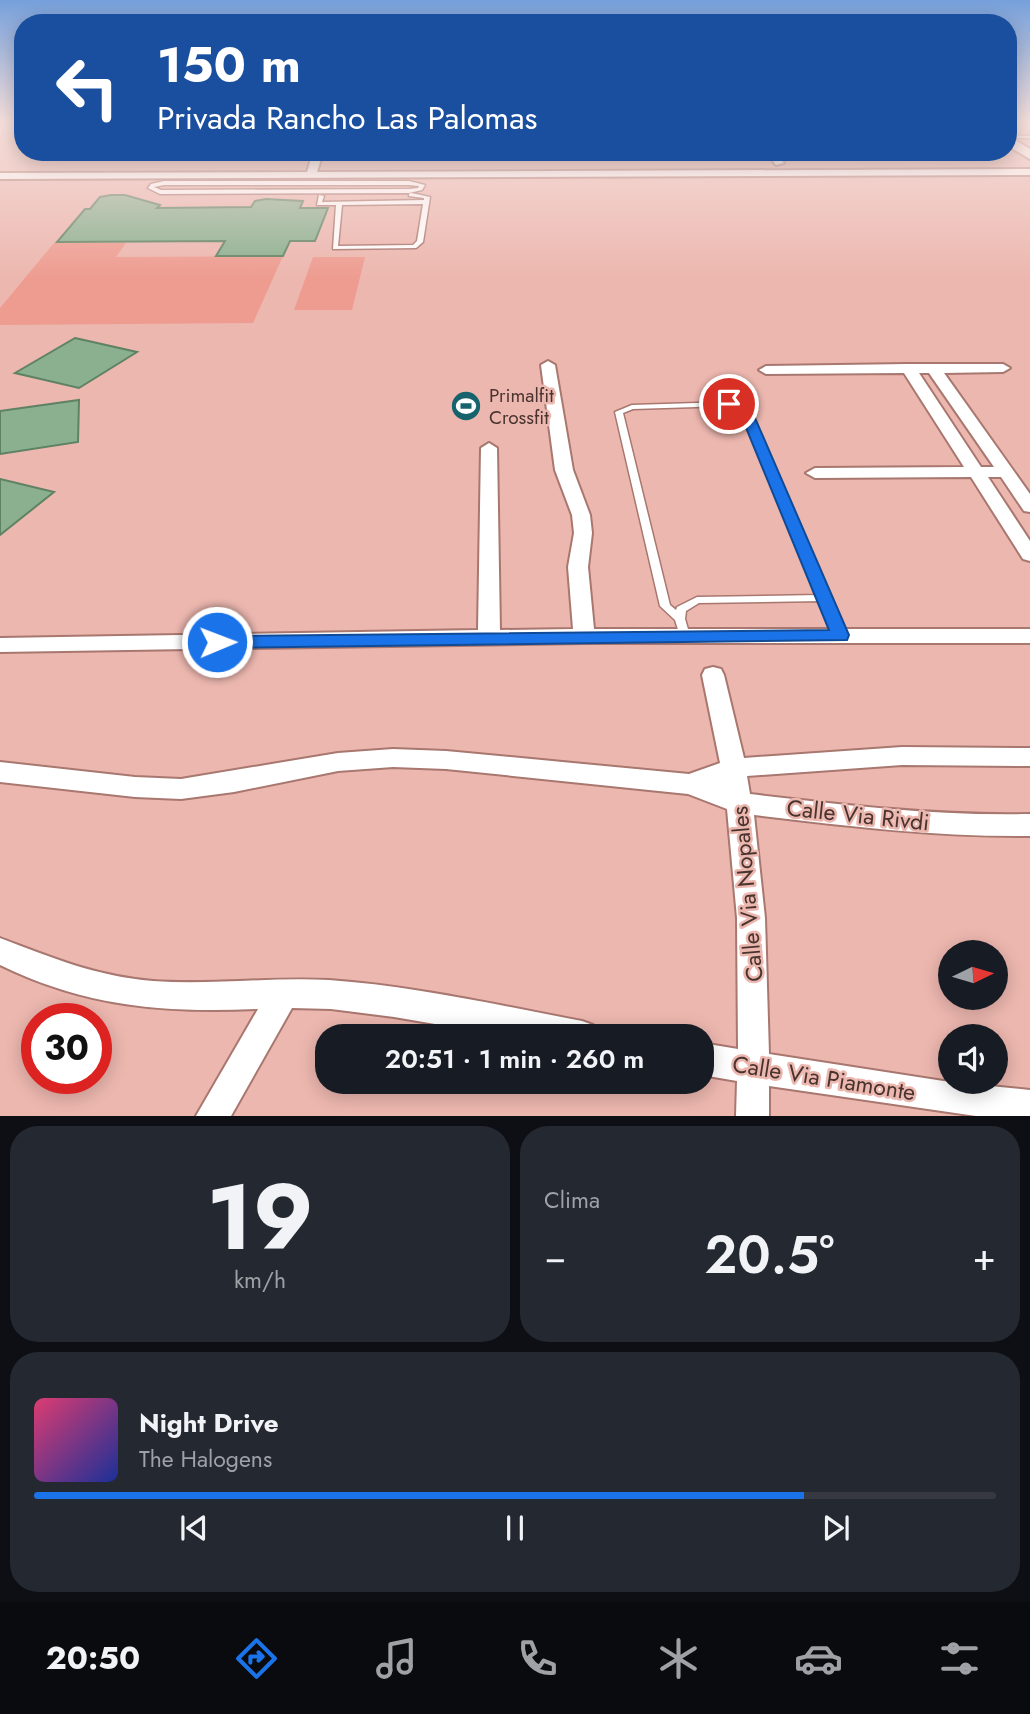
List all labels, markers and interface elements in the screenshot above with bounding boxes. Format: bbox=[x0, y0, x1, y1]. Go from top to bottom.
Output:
text: 150 m bbox=[157, 30, 301, 100]
icon: left bbox=[42, 42, 133, 133]
text: Privada Rancho Las Palomas bbox=[157, 95, 538, 141]
pin bbox=[699, 374, 759, 434]
place label: Primalfit Crossfit bbox=[489, 382, 554, 431]
icon: arrive bbox=[710, 385, 748, 423]
sports icon: Primalfit Crossfit bbox=[449, 389, 483, 423]
position arrow bbox=[180, 605, 254, 679]
street label: Calle Via Rivdi bbox=[785, 791, 931, 839]
street label: Calle Via Nopales bbox=[722, 805, 772, 983]
north arrow bbox=[938, 940, 1008, 1010]
map controls bbox=[938, 940, 1008, 1094]
speed limit sign: 30 bbox=[21, 1003, 112, 1094]
button: sound bbox=[938, 1024, 1008, 1094]
text: 20:51 · 1 min · 260 m bbox=[385, 1040, 644, 1078]
street label: Calle Via Piamonte bbox=[730, 1047, 918, 1109]
text: 19 bbox=[206, 1152, 314, 1283]
text: Clima bbox=[544, 1183, 600, 1217]
text: 20.5° bbox=[705, 1217, 834, 1293]
text: − bbox=[544, 1229, 566, 1284]
text: + bbox=[973, 1229, 996, 1284]
text: km/h bbox=[234, 1263, 286, 1297]
text: Night Drive bbox=[139, 1404, 279, 1442]
text: The Halogens bbox=[139, 1442, 272, 1476]
icon: previous bbox=[175, 1509, 213, 1547]
icon: pause bbox=[496, 1509, 534, 1547]
icon: next bbox=[817, 1509, 855, 1547]
icon: directions bbox=[232, 1634, 281, 1683]
icon: music bbox=[372, 1634, 421, 1683]
icon: phone bbox=[513, 1634, 562, 1683]
icon: climate bbox=[654, 1634, 703, 1683]
icon: car bbox=[794, 1634, 843, 1683]
icon: filters bbox=[935, 1634, 984, 1683]
text: 20:50 bbox=[46, 1635, 140, 1681]

